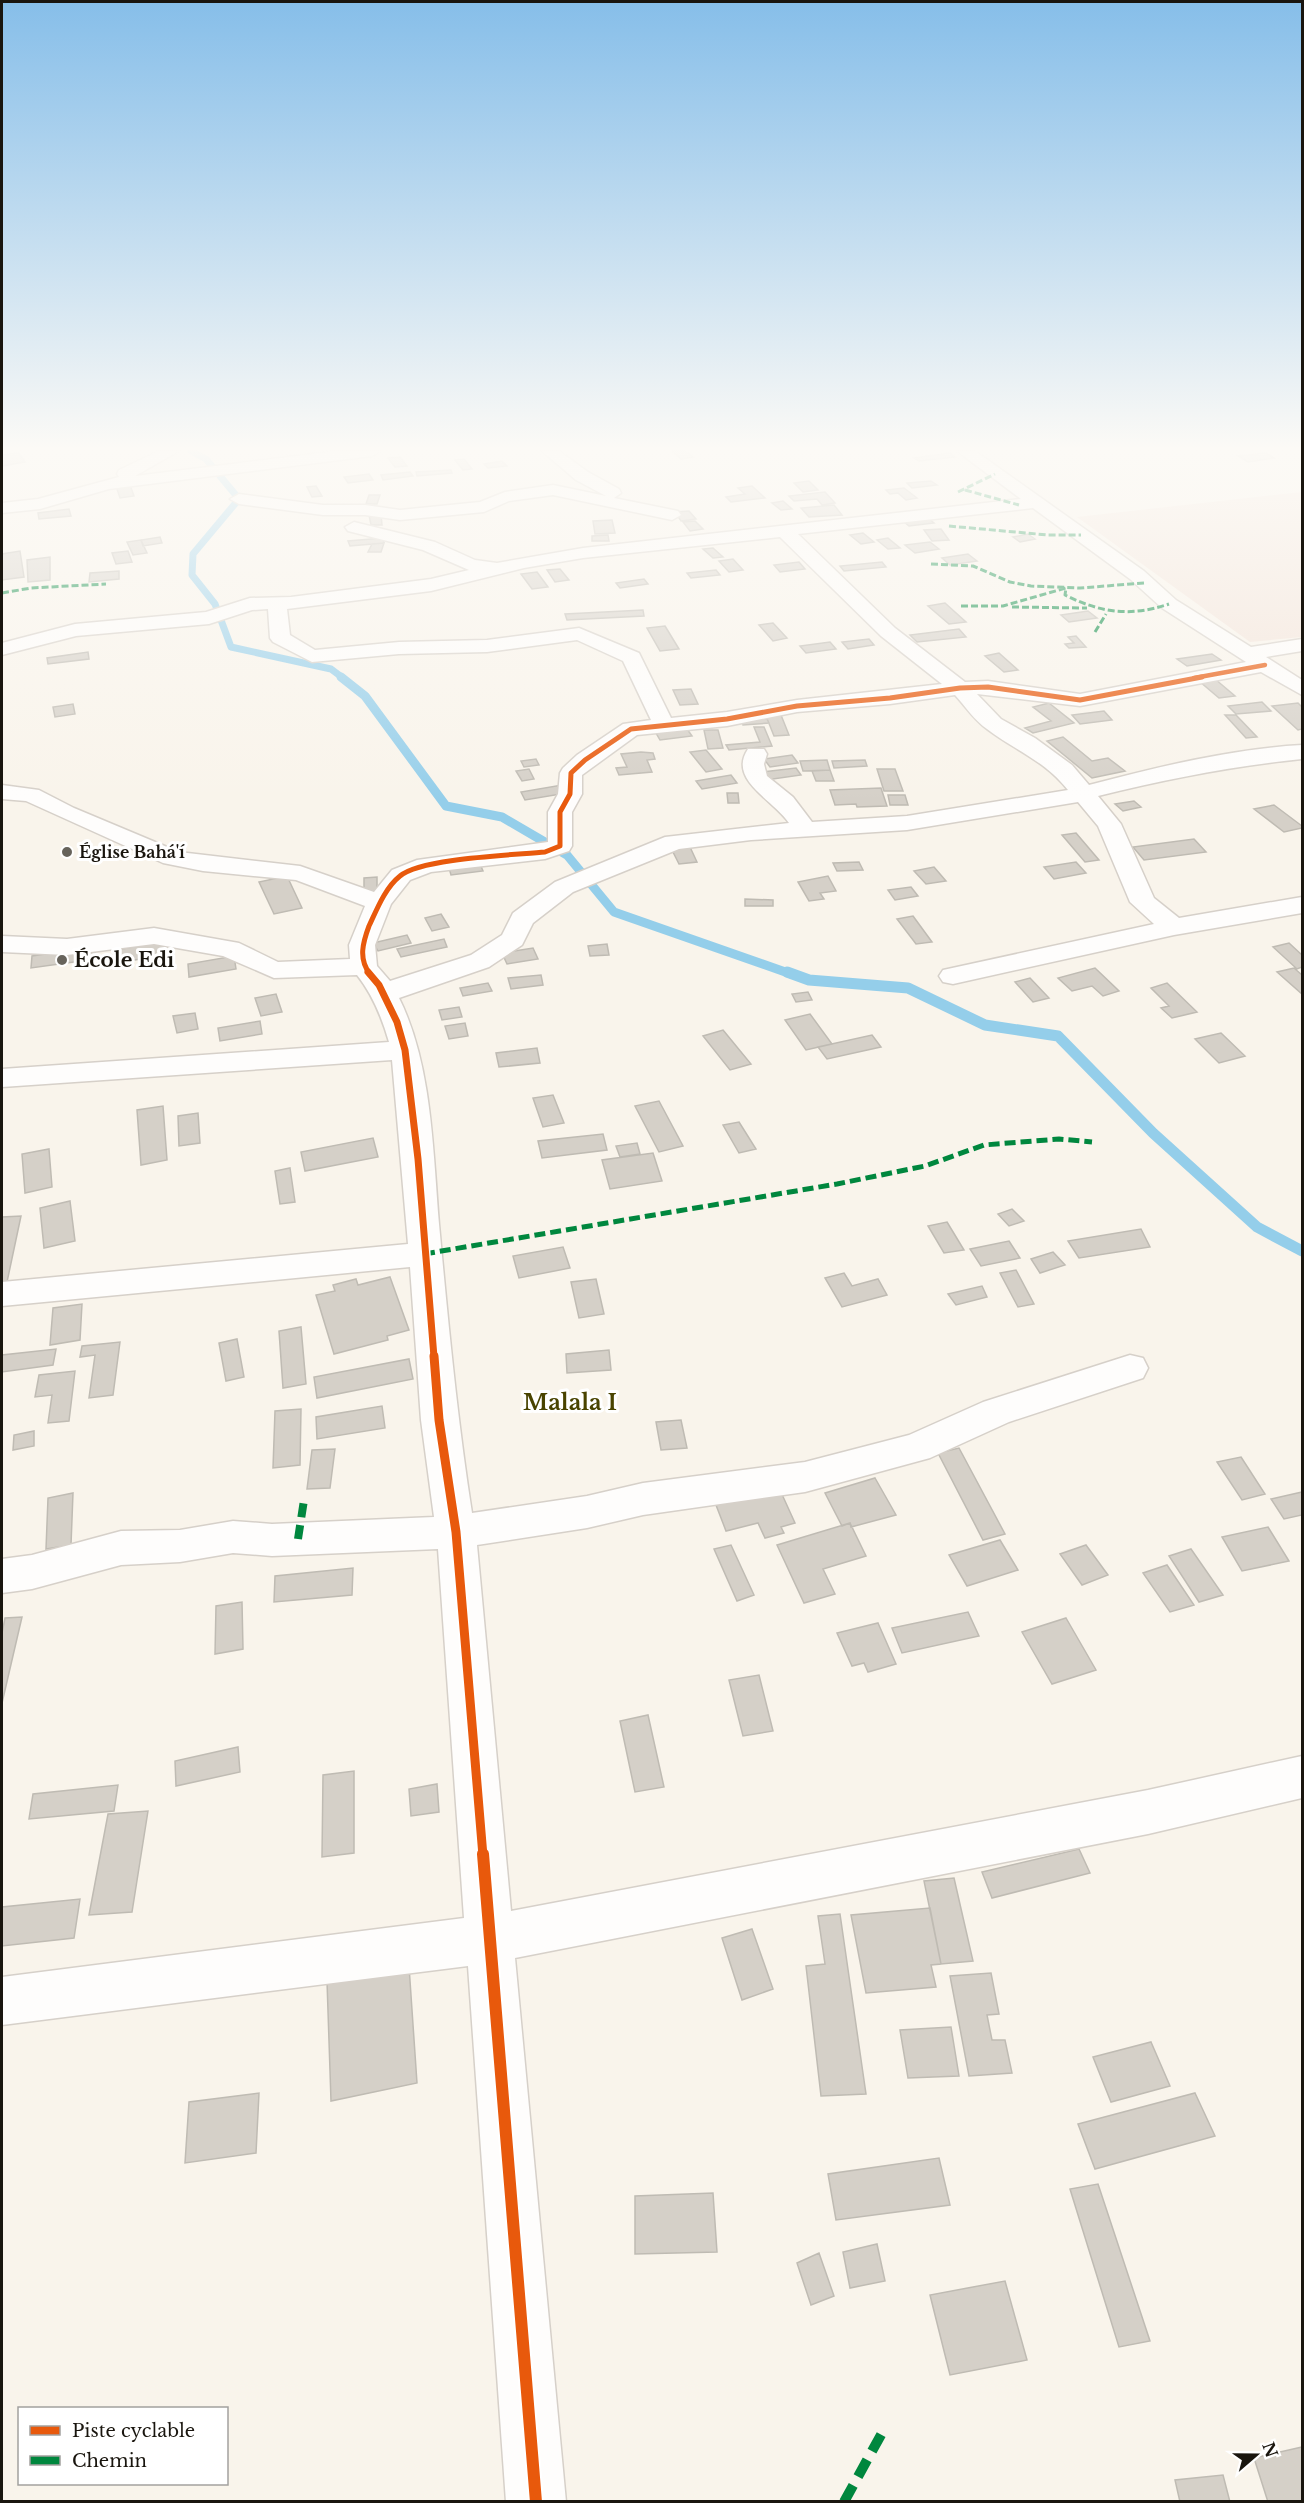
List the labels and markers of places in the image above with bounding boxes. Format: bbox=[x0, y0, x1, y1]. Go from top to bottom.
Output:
place label: Église Bahá'í bbox=[79, 842, 185, 862]
marker: Église Bahá'í bbox=[60, 845, 74, 859]
place label: École Edi bbox=[74, 947, 174, 972]
marker: École Edi bbox=[55, 953, 69, 967]

